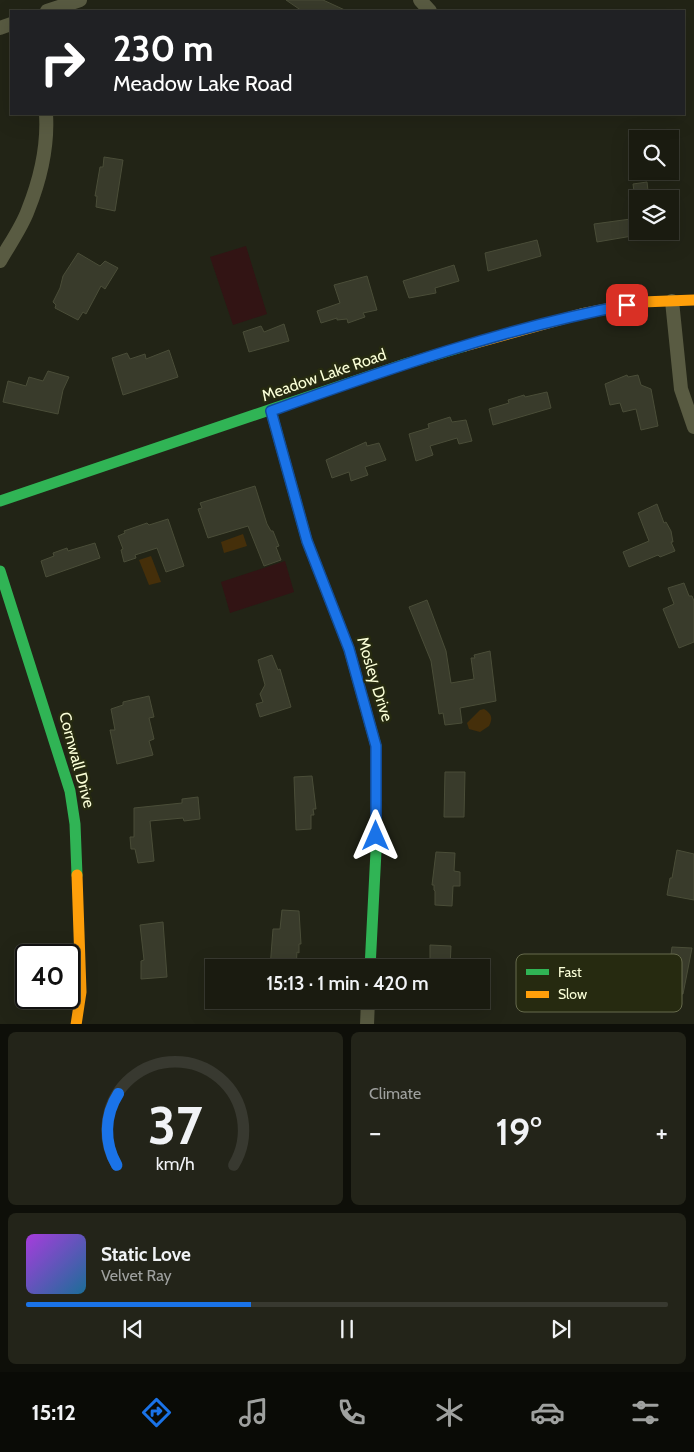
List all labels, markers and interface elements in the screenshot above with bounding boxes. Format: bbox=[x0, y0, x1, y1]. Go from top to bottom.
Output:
text: 230 m bbox=[113, 27, 213, 70]
icon: right bbox=[30, 30, 95, 95]
text: Meadow Lake Road bbox=[113, 70, 292, 97]
map controls bbox=[629, 130, 679, 240]
button: search bbox=[629, 130, 679, 180]
button: layers bbox=[629, 190, 679, 240]
pin bbox=[606, 284, 648, 326]
icon: arrive bbox=[613, 291, 641, 319]
street label: Meadow Lake Road bbox=[259, 345, 389, 405]
street label: Mosley Drive bbox=[353, 634, 397, 724]
street label: Cornwall Drive bbox=[55, 710, 99, 810]
position arrow bbox=[349, 809, 401, 861]
speed limit sign: 40 bbox=[15, 944, 80, 1009]
legend bbox=[516, 954, 682, 1012]
text: Fast bbox=[558, 963, 582, 981]
text: 15:13 · 1 min · 420 m bbox=[266, 972, 429, 995]
text: Slow bbox=[558, 985, 587, 1003]
text: Climate bbox=[369, 1084, 421, 1103]
text: 37 bbox=[148, 1094, 203, 1157]
text: 19° bbox=[496, 1108, 541, 1155]
text: − bbox=[369, 1115, 381, 1149]
text: + bbox=[656, 1115, 668, 1149]
text: km/h bbox=[156, 1153, 195, 1174]
text: Static Love bbox=[101, 1243, 191, 1266]
text: Velvet Ray bbox=[101, 1266, 172, 1285]
icon: previous bbox=[119, 1315, 147, 1343]
icon: pause bbox=[333, 1315, 361, 1343]
icon: next bbox=[547, 1315, 575, 1343]
icon: directions bbox=[139, 1395, 174, 1430]
icon: music bbox=[236, 1395, 271, 1430]
icon: phone bbox=[334, 1395, 369, 1430]
icon: climate bbox=[432, 1395, 467, 1430]
icon: car bbox=[530, 1395, 565, 1430]
icon: filters bbox=[628, 1395, 663, 1430]
text: 15:12 bbox=[31, 1399, 76, 1426]

